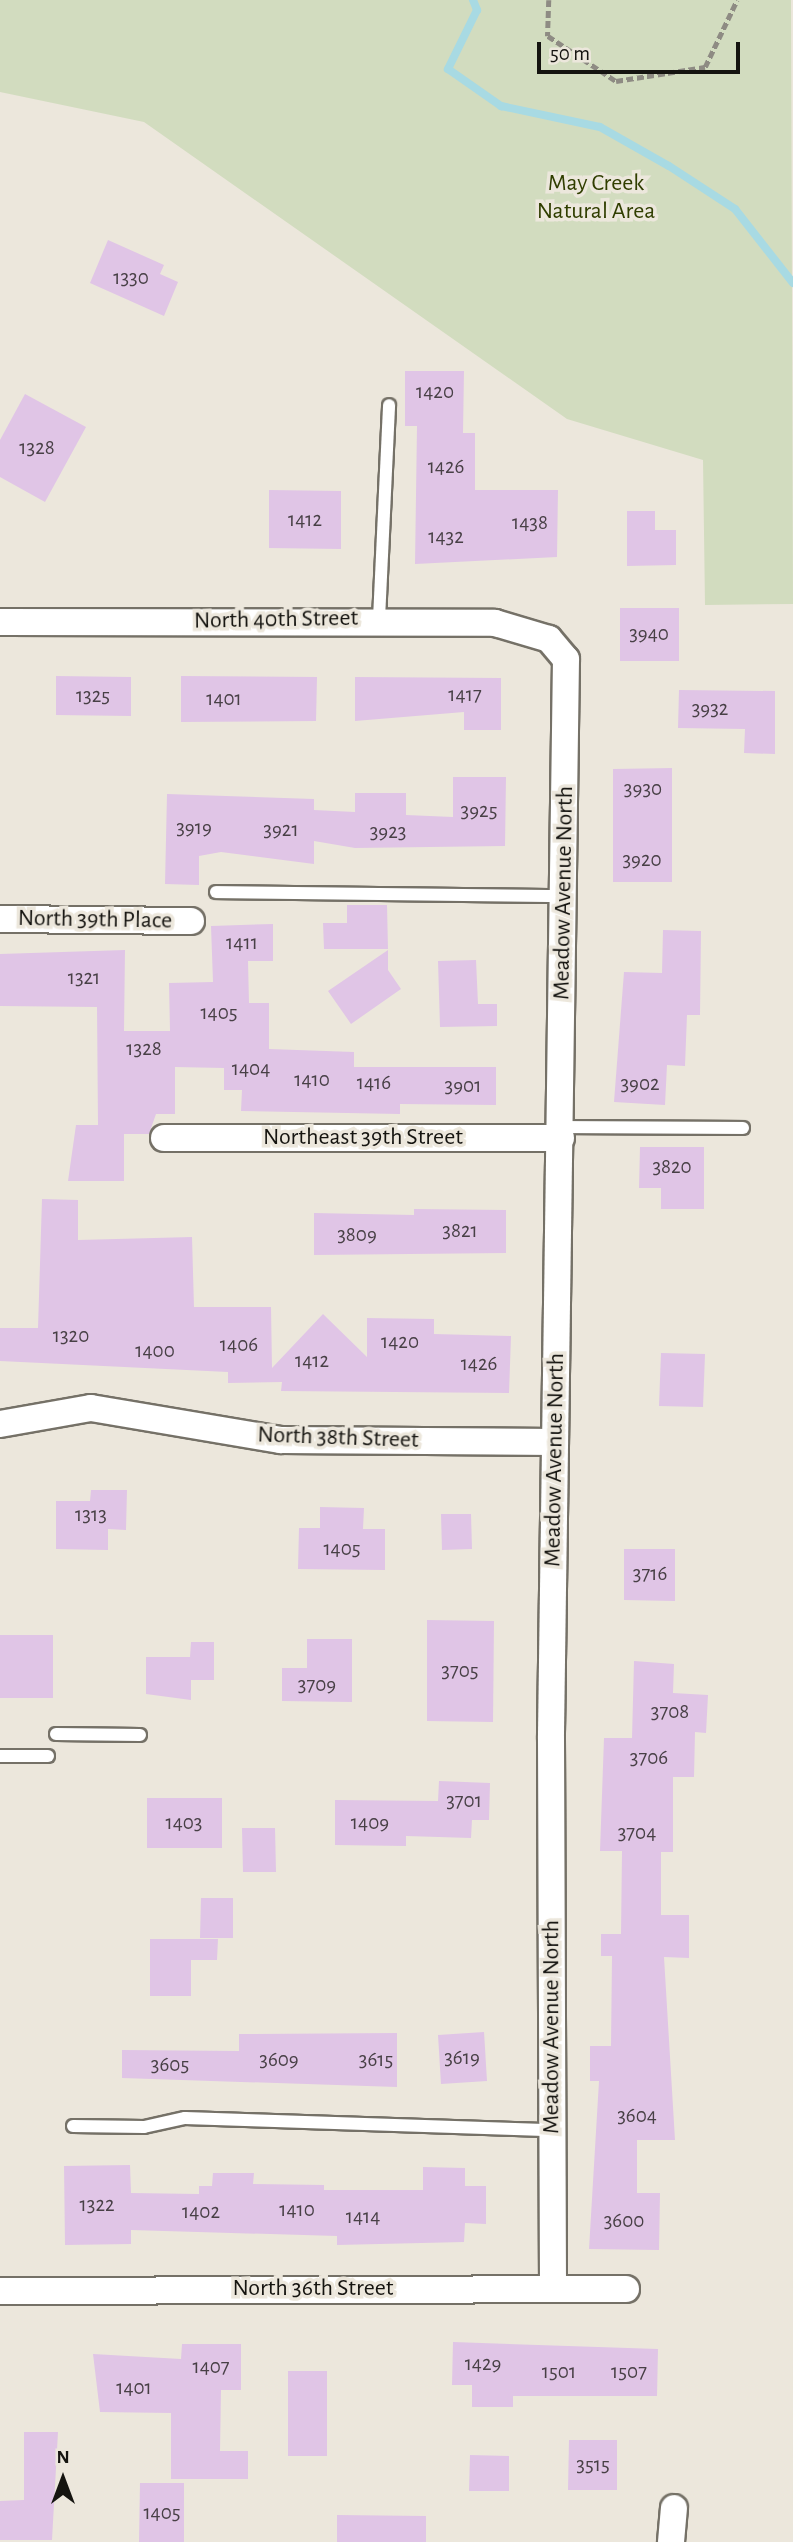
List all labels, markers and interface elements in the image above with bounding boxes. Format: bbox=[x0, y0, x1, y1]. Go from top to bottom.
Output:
scale bar bbox=[541, 28, 744, 72]
text: 50 m bbox=[550, 43, 590, 64]
park label: May Creek Natural Area bbox=[537, 170, 655, 226]
house number: 1330 bbox=[113, 265, 149, 291]
house number: 1420 bbox=[416, 379, 454, 405]
house number: 1328 bbox=[19, 435, 55, 461]
house number: 1426 bbox=[428, 454, 464, 480]
house number: 1412 bbox=[288, 507, 322, 533]
house number: 1438 bbox=[512, 510, 548, 536]
house number: 1432 bbox=[428, 524, 464, 550]
street label: North 40th Street bbox=[194, 604, 358, 636]
house number: 3940 bbox=[629, 621, 669, 647]
house number: 1417 bbox=[448, 682, 482, 708]
house number: 1325 bbox=[76, 683, 110, 709]
house number: 1401 bbox=[206, 686, 242, 712]
house number: 3932 bbox=[692, 696, 728, 722]
house number: 3930 bbox=[624, 776, 662, 802]
street label: Meadow Avenue North bbox=[548, 786, 580, 1000]
house number: 3925 bbox=[461, 798, 497, 824]
house number: 3919 bbox=[176, 815, 212, 841]
house number: 3921 bbox=[263, 817, 299, 843]
house number: 3923 bbox=[370, 819, 406, 845]
house number: 3920 bbox=[622, 847, 662, 873]
street label: North 39th Place bbox=[18, 904, 172, 936]
house number: 1411 bbox=[226, 930, 258, 956]
house number: 1321 bbox=[68, 965, 100, 991]
house number: 1405 bbox=[200, 1000, 238, 1026]
house number: 1328 bbox=[126, 1036, 162, 1062]
house number: 1404 bbox=[232, 1056, 270, 1082]
house number: 1410 bbox=[294, 1067, 330, 1093]
house number: 1416 bbox=[357, 1070, 391, 1096]
house number: 3902 bbox=[620, 1071, 660, 1097]
house number: 3901 bbox=[445, 1073, 481, 1099]
street label: Northeast 39th Street bbox=[263, 1124, 463, 1152]
house number: 3820 bbox=[652, 1154, 692, 1180]
house number: 3821 bbox=[442, 1218, 478, 1244]
house number: 3809 bbox=[337, 1222, 377, 1248]
house number: 1320 bbox=[53, 1323, 89, 1349]
house number: 1420 bbox=[381, 1329, 419, 1355]
house number: 1406 bbox=[220, 1332, 258, 1358]
house number: 1400 bbox=[135, 1338, 175, 1364]
house number: 1412 bbox=[295, 1348, 329, 1374]
house number: 1426 bbox=[461, 1351, 497, 1377]
street label: Meadow Avenue North bbox=[539, 1353, 571, 1567]
street label: North 38th Street bbox=[257, 1421, 419, 1455]
house number: 1313 bbox=[75, 1502, 107, 1528]
house number: 1405 bbox=[323, 1536, 361, 1562]
house number: 3716 bbox=[633, 1561, 667, 1587]
house number: 3705 bbox=[441, 1658, 479, 1684]
house number: 3709 bbox=[298, 1672, 336, 1698]
house number: 3708 bbox=[651, 1699, 689, 1725]
house number: 3706 bbox=[630, 1745, 668, 1771]
house number: 3701 bbox=[446, 1788, 482, 1814]
house number: 1403 bbox=[165, 1810, 203, 1836]
house number: 1409 bbox=[351, 1810, 389, 1836]
house number: 3704 bbox=[618, 1820, 656, 1846]
street label: Meadow Avenue North bbox=[538, 1920, 566, 2134]
house number: 3619 bbox=[444, 2045, 480, 2071]
house number: 3609 bbox=[259, 2047, 299, 2073]
house number: 3615 bbox=[359, 2047, 393, 2073]
house number: 3605 bbox=[151, 2052, 189, 2078]
house number: 3604 bbox=[617, 2103, 657, 2129]
house number: 1322 bbox=[80, 2192, 114, 2218]
house number: 1410 bbox=[279, 2197, 315, 2223]
house number: 1402 bbox=[182, 2199, 220, 2225]
house number: 1414 bbox=[346, 2204, 380, 2230]
house number: 3600 bbox=[604, 2208, 644, 2234]
street label: North 36th Street bbox=[232, 2275, 394, 2303]
house number: 1429 bbox=[465, 2351, 501, 2377]
house number: 1407 bbox=[192, 2354, 230, 2380]
house number: 1501 bbox=[542, 2359, 576, 2385]
house number: 1507 bbox=[611, 2359, 647, 2385]
house number: 1401 bbox=[116, 2375, 152, 2401]
north arrow bbox=[28, 2444, 98, 2514]
text: N bbox=[56, 2448, 70, 2467]
house number: 3515 bbox=[576, 2452, 610, 2478]
house number: 1405 bbox=[143, 2500, 181, 2526]

